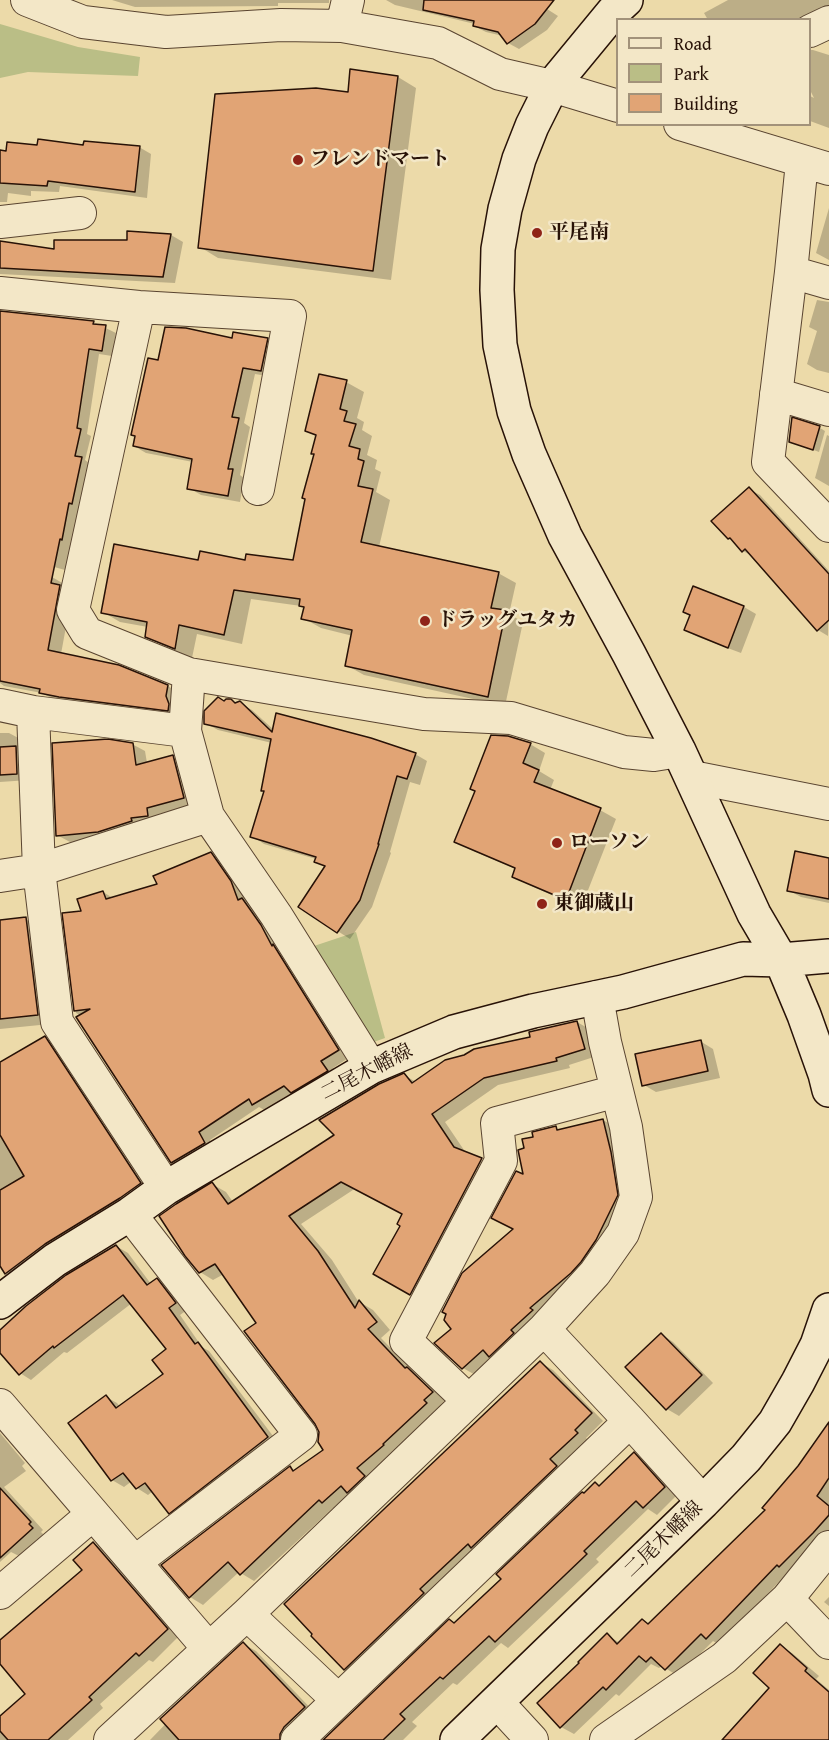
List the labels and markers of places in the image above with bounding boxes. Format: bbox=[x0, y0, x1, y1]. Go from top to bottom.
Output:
place label: フレンドマート bbox=[310, 148, 450, 172]
marker: フレンドマート bbox=[291, 153, 305, 167]
place label: 平尾南 bbox=[549, 221, 609, 245]
marker: 平尾南 bbox=[530, 226, 544, 240]
place label: ドラッグユタカ bbox=[437, 609, 577, 633]
marker: ドラッグユタカ bbox=[418, 614, 432, 628]
place label: ローソン bbox=[569, 831, 649, 855]
marker: ローソン bbox=[550, 836, 564, 850]
place label: 東御蔵山 bbox=[554, 892, 634, 916]
marker: 東御蔵山 bbox=[535, 897, 549, 911]

